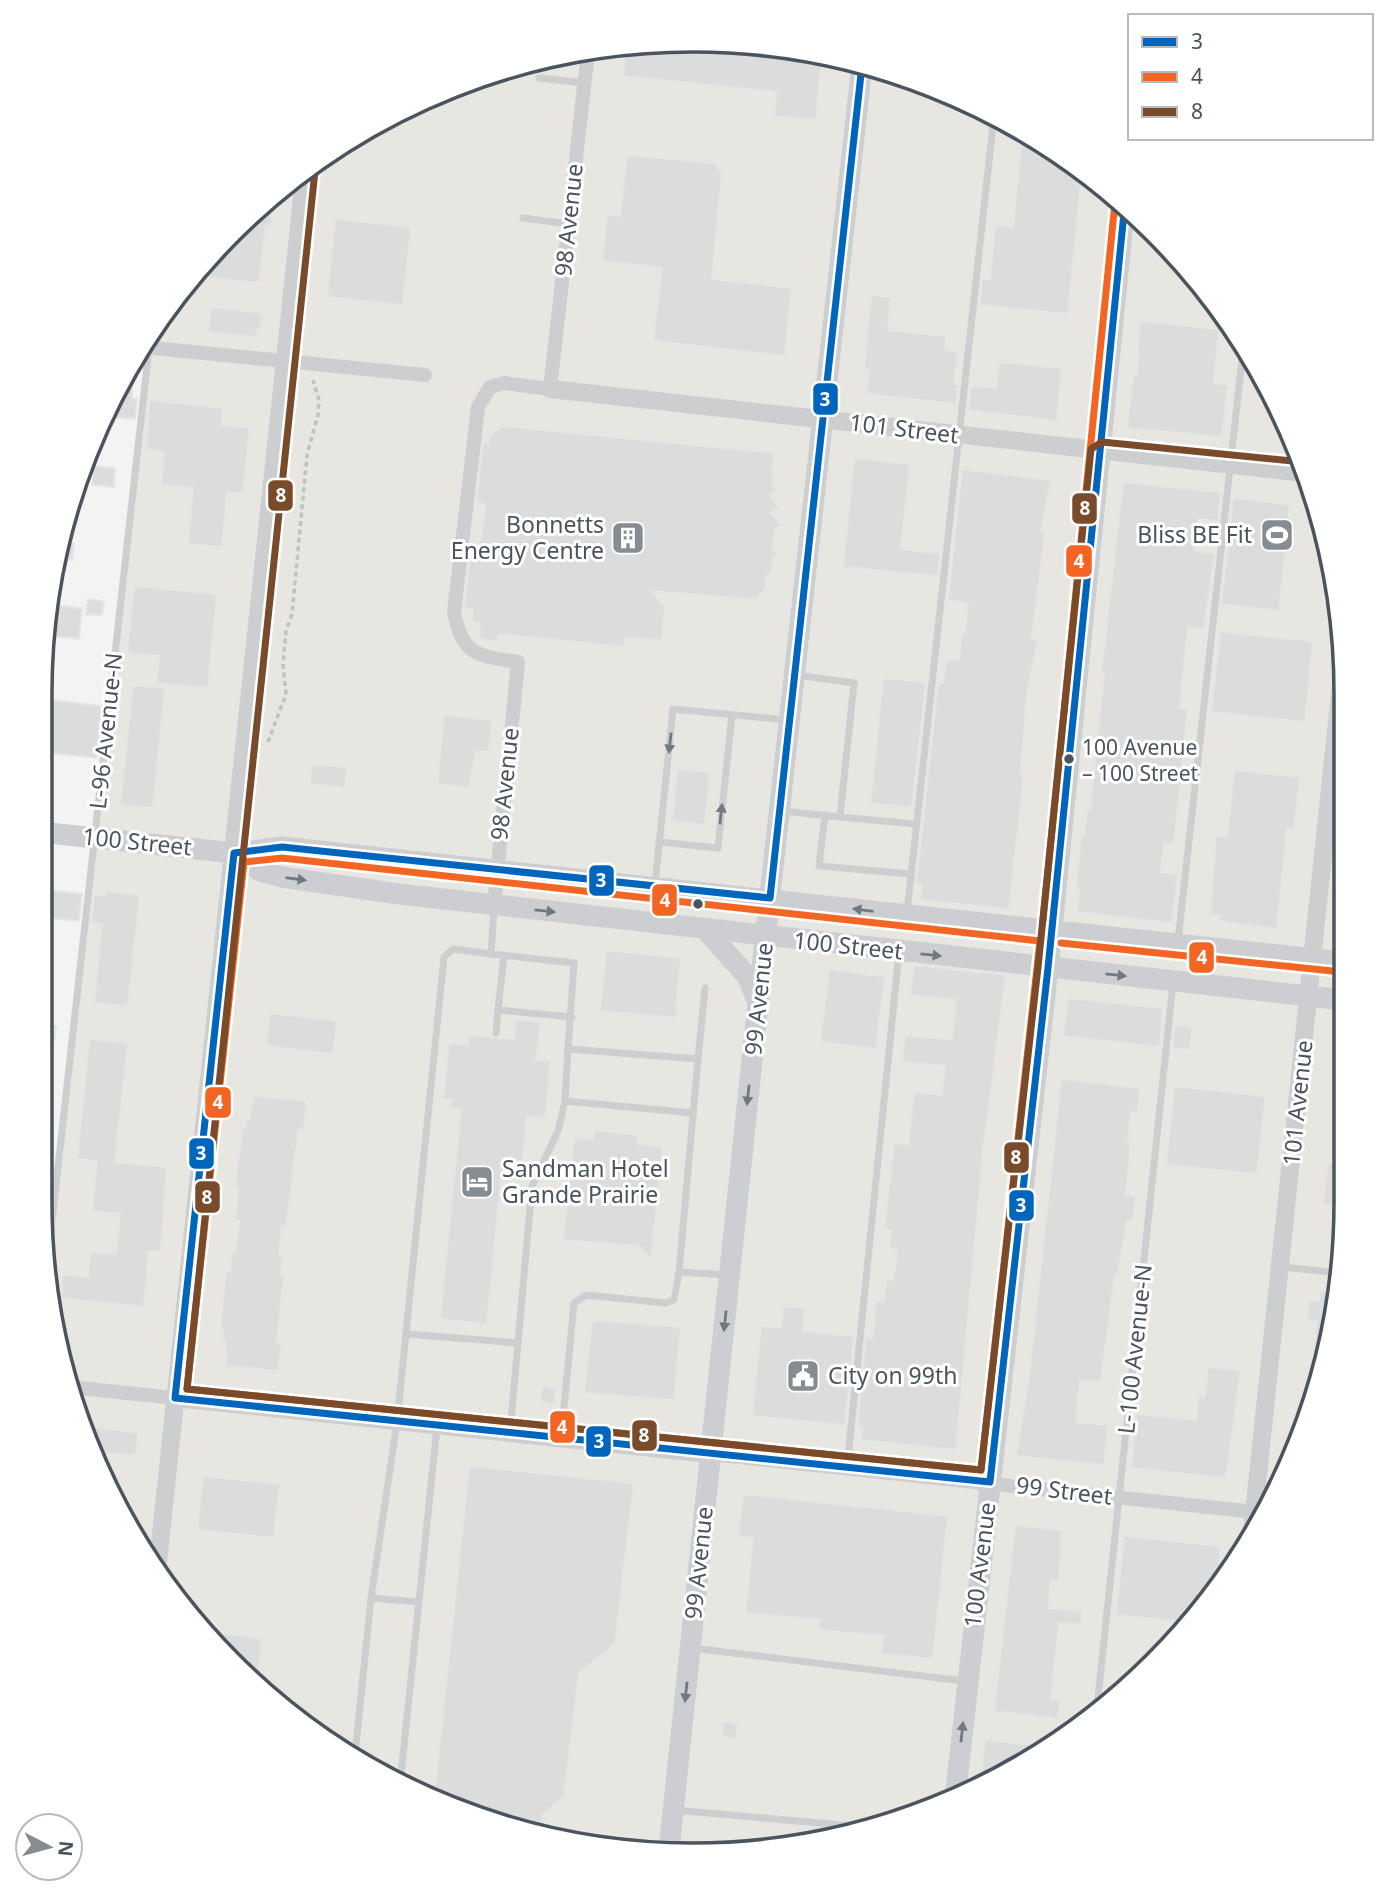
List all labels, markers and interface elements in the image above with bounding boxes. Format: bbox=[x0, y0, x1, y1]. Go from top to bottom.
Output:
legend bbox=[1128, 14, 1373, 140]
text: 3 bbox=[1191, 27, 1203, 55]
text: 4 bbox=[1191, 62, 1203, 90]
text: 8 bbox=[1191, 97, 1203, 125]
street label: 98 Avenue bbox=[546, 162, 590, 278]
line badge: 3 bbox=[812, 382, 839, 416]
text: 3 bbox=[820, 386, 831, 412]
street label: 101 Street bbox=[848, 405, 960, 451]
line badge: 8 bbox=[267, 479, 294, 512]
text: 8 bbox=[276, 482, 287, 508]
line badge: 8 bbox=[1071, 492, 1098, 525]
text: 8 bbox=[1080, 495, 1091, 521]
place label: Bonnetts Energy Centre bbox=[451, 508, 604, 566]
sports icon: Bliss BE Fit bbox=[1258, 516, 1296, 554]
place label: Bliss BE Fit bbox=[1137, 518, 1252, 550]
building icon: Bonnetts Energy Centre bbox=[609, 519, 647, 557]
line badge: 4 bbox=[1065, 544, 1093, 578]
text: 4 bbox=[1074, 548, 1085, 574]
street label: L-96 Avenue-N bbox=[81, 651, 129, 811]
street label: 98 Avenue bbox=[482, 726, 526, 842]
one-way arrow bbox=[664, 732, 675, 754]
place label: 100 Avenue – 100 Street bbox=[1082, 733, 1199, 787]
marker: 100 Avenue – 100 Street bbox=[1062, 752, 1076, 766]
one-way arrow bbox=[716, 803, 727, 825]
street label: 100 Street bbox=[81, 819, 193, 863]
line badge: 3 bbox=[588, 864, 615, 897]
text: 3 bbox=[596, 867, 607, 893]
one-way arrow bbox=[285, 874, 307, 885]
line badge: 4 bbox=[651, 883, 678, 917]
text: 4 bbox=[660, 887, 671, 913]
unlabelled marker bbox=[691, 897, 705, 911]
one-way arrow bbox=[851, 904, 873, 915]
one-way arrow bbox=[535, 906, 557, 917]
street label: 100 Street bbox=[792, 923, 904, 967]
street label: 99 Avenue bbox=[736, 941, 780, 1057]
line badge: 4 bbox=[1188, 941, 1215, 974]
text: 4 bbox=[1197, 944, 1208, 970]
one-way arrow bbox=[920, 949, 942, 960]
one-way arrow bbox=[1105, 970, 1127, 981]
street label: 101 Avenue bbox=[1274, 1038, 1320, 1167]
one-way arrow bbox=[743, 1084, 754, 1106]
line badge: 4 bbox=[204, 1086, 232, 1119]
text: 4 bbox=[213, 1089, 224, 1115]
line badge: 3 bbox=[188, 1137, 215, 1170]
text: 3 bbox=[196, 1140, 207, 1166]
line badge: 8 bbox=[1003, 1141, 1030, 1174]
text: 8 bbox=[1011, 1144, 1022, 1170]
place label: Sandman Hotel Grande Prairie bbox=[502, 1152, 669, 1210]
hotel icon: Sandman Hotel Grande Prairie bbox=[458, 1163, 496, 1201]
line badge: 8 bbox=[194, 1180, 221, 1214]
text: 8 bbox=[202, 1184, 213, 1210]
line badge: 3 bbox=[1008, 1189, 1035, 1222]
text: 3 bbox=[1016, 1192, 1027, 1218]
street label: L-100 Avenue-N bbox=[1109, 1262, 1159, 1435]
one-way arrow bbox=[719, 1310, 730, 1332]
public building icon: City on 99th bbox=[784, 1357, 822, 1395]
place label: City on 99th bbox=[828, 1359, 957, 1391]
line badge: 4 bbox=[549, 1410, 576, 1444]
text: 4 bbox=[557, 1414, 568, 1440]
line badge: 8 bbox=[631, 1419, 658, 1452]
text: 8 bbox=[639, 1422, 650, 1448]
line badge: 3 bbox=[585, 1425, 612, 1458]
text: 3 bbox=[594, 1428, 605, 1454]
street label: 99 Street bbox=[1014, 1468, 1114, 1512]
street label: 100 Avenue bbox=[955, 1500, 1003, 1629]
street label: 99 Avenue bbox=[676, 1505, 720, 1621]
one-way arrow bbox=[680, 1682, 691, 1704]
one-way arrow bbox=[957, 1720, 968, 1742]
north arrow bbox=[14, 1812, 84, 1882]
text: N bbox=[52, 1840, 80, 1858]

